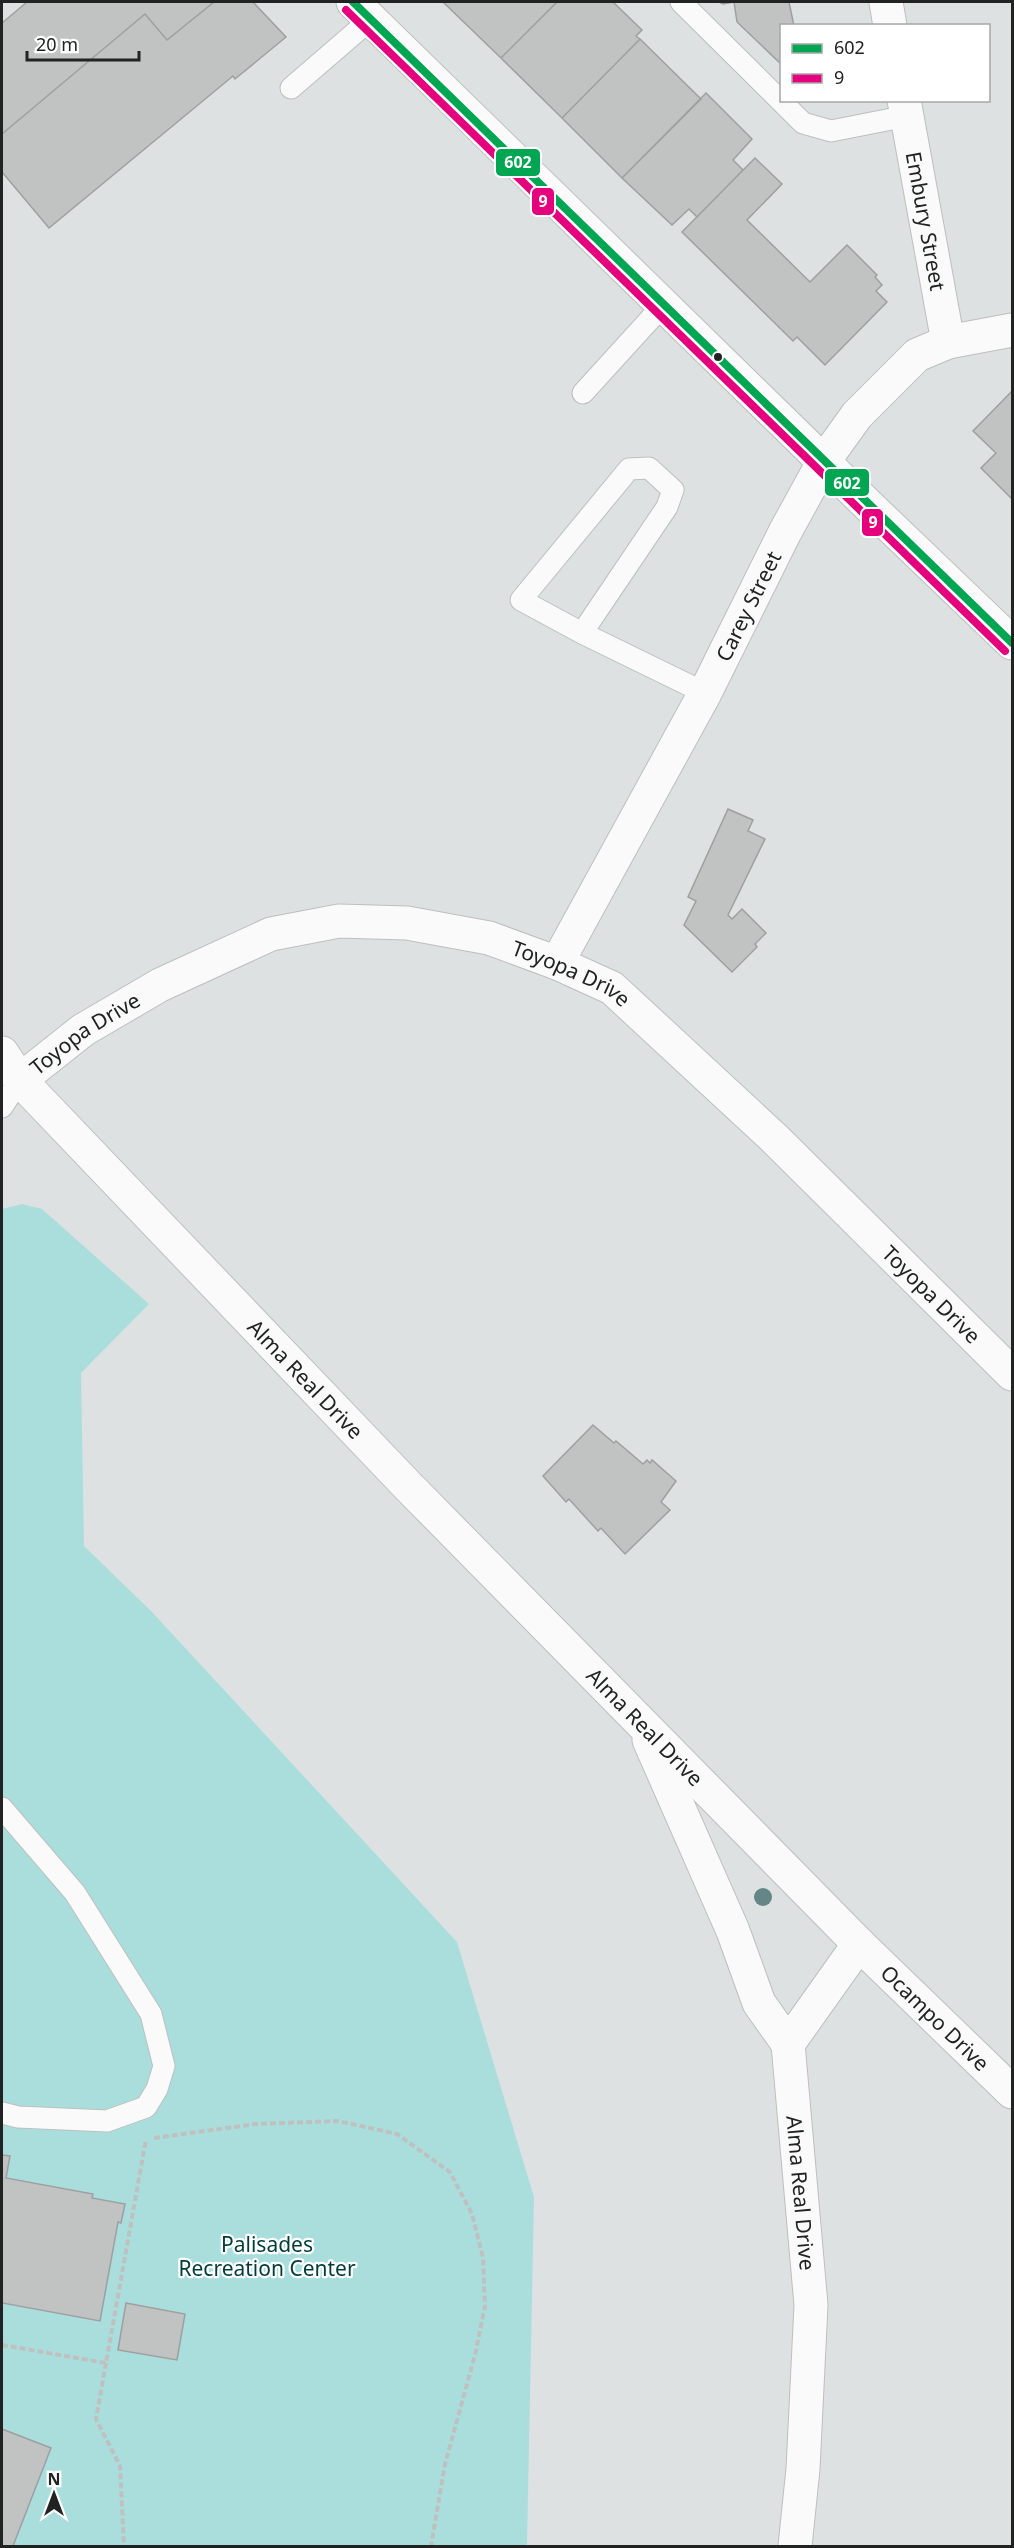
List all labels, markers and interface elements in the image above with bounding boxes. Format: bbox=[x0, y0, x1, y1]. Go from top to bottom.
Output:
scale bar bbox=[27, 24, 140, 62]
legend bbox=[780, 24, 990, 102]
text: 20 m bbox=[36, 32, 78, 56]
text: 602 bbox=[834, 35, 865, 59]
text: 9 bbox=[834, 65, 844, 89]
line badge: 602 bbox=[495, 148, 541, 177]
street label: Embury Street bbox=[900, 149, 952, 293]
text: 602 bbox=[504, 151, 532, 173]
line badge: 9 bbox=[531, 187, 555, 216]
text: 9 bbox=[538, 190, 548, 212]
unlabelled marker bbox=[712, 351, 724, 363]
line badge: 602 bbox=[824, 468, 870, 497]
text: 602 bbox=[833, 472, 861, 494]
line badge: 9 bbox=[861, 508, 884, 537]
text: 9 bbox=[868, 511, 878, 533]
street label: Carey Street bbox=[709, 546, 788, 666]
street label: Toyopa Drive bbox=[508, 934, 637, 1012]
street label: Toyopa Drive bbox=[24, 986, 145, 1081]
street label: Toyopa Drive bbox=[876, 1239, 987, 1349]
street label: Alma Real Drive bbox=[242, 1313, 370, 1445]
street label: Alma Real Drive bbox=[581, 1662, 710, 1792]
street label: Ocampo Drive bbox=[875, 1959, 996, 2077]
street label: Alma Real Drive bbox=[780, 2114, 822, 2272]
park label: Palisades Recreation Center bbox=[178, 2230, 356, 2282]
north arrow bbox=[24, 2464, 84, 2524]
text: N bbox=[47, 2468, 61, 2490]

